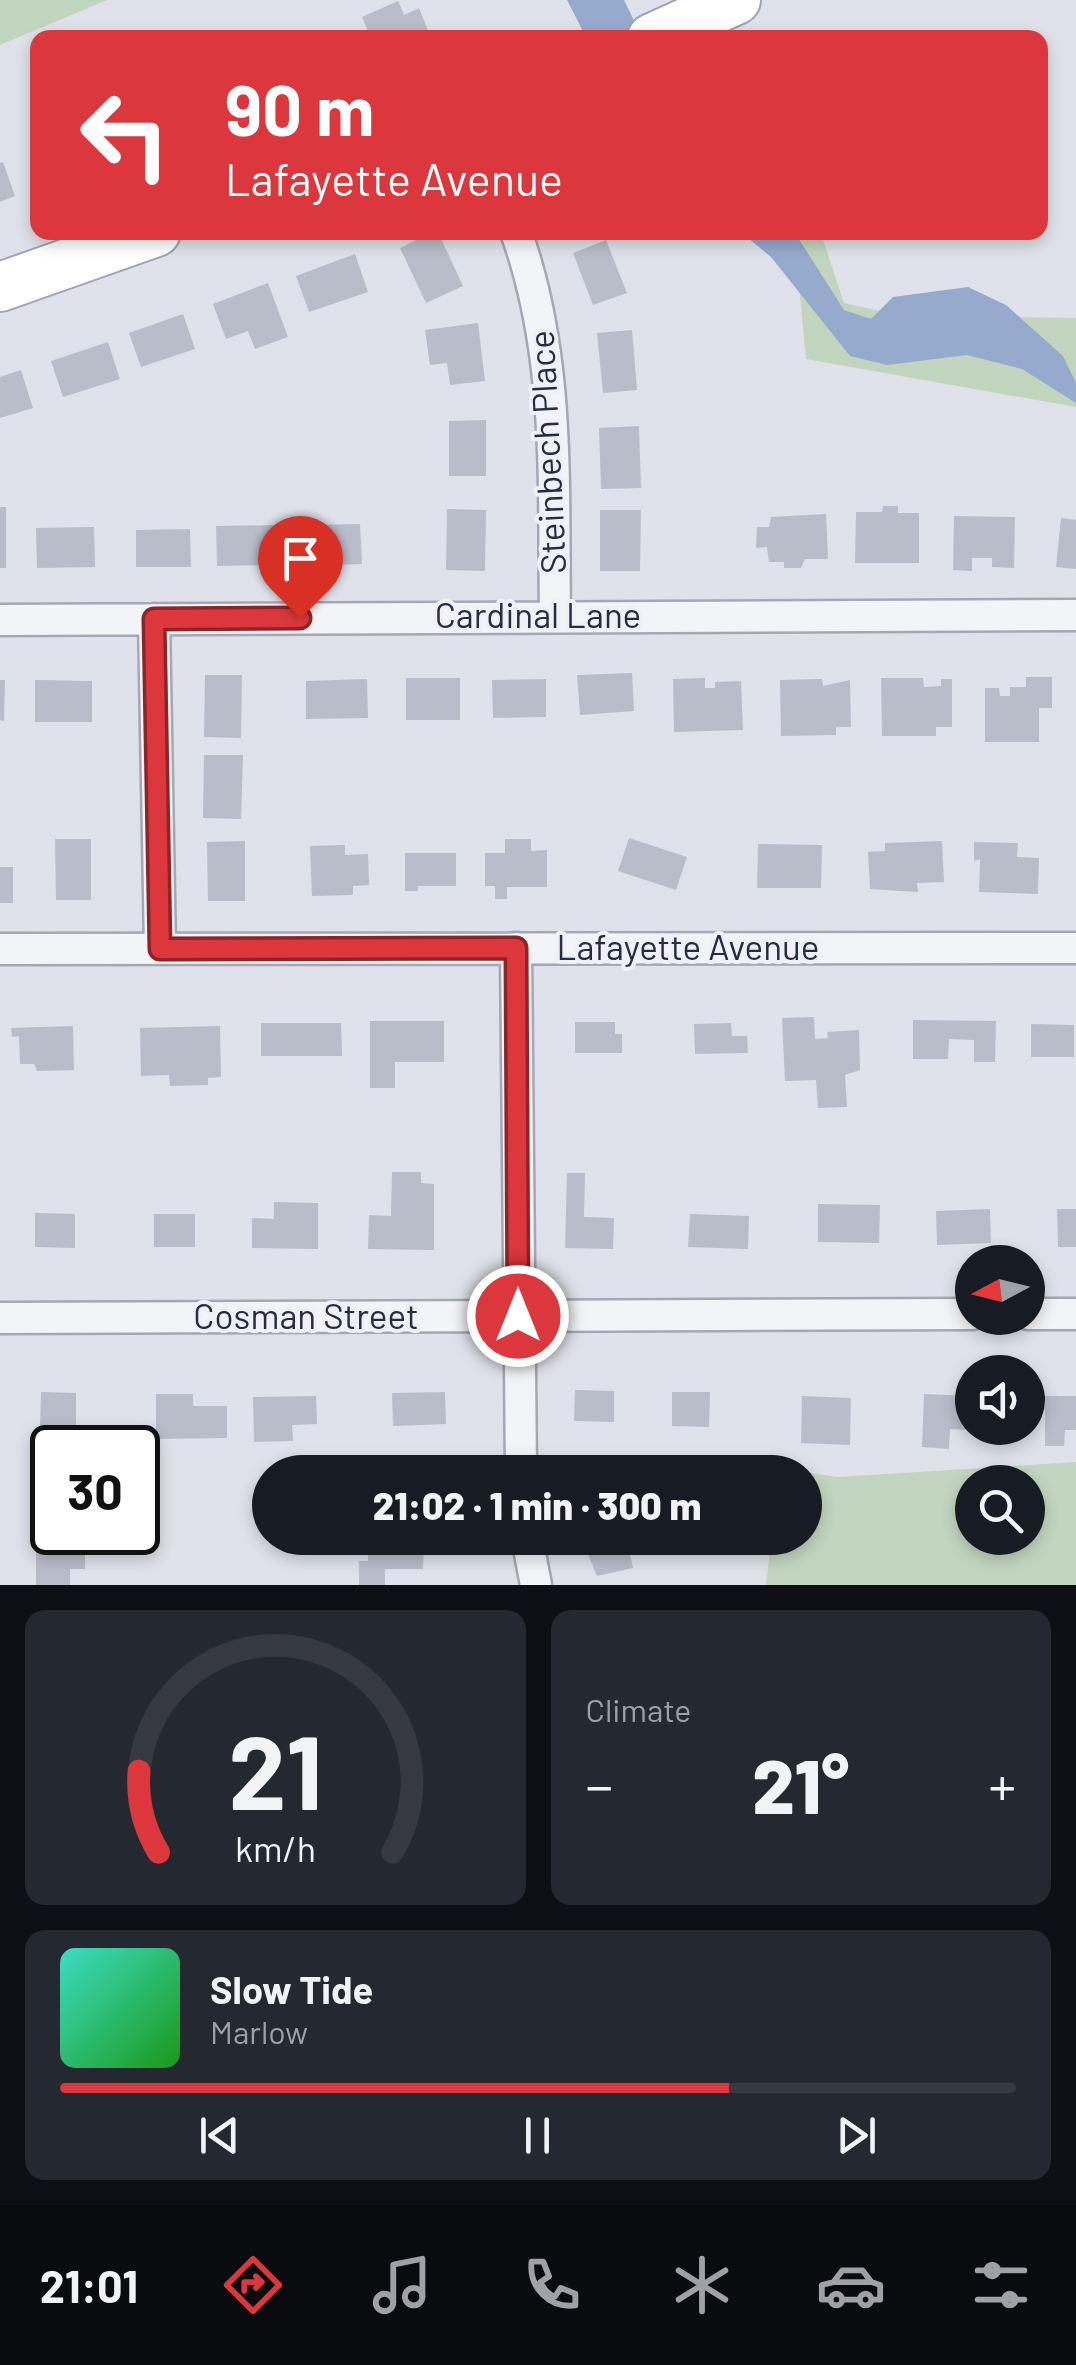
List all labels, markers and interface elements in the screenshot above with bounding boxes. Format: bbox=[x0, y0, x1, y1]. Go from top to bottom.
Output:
text: 90 m bbox=[225, 66, 375, 150]
icon: left bbox=[60, 70, 190, 200]
text: Lafayette Avenue bbox=[225, 151, 563, 205]
street label: Steinbech Place bbox=[519, 329, 573, 575]
pin bbox=[258, 516, 343, 619]
icon: arrive bbox=[273, 531, 328, 586]
street label: Cardinal Lane bbox=[435, 593, 641, 635]
street label: Lafayette Avenue bbox=[557, 925, 819, 967]
north arrow bbox=[955, 1245, 1045, 1335]
map controls bbox=[955, 1245, 1045, 1555]
position arrow bbox=[466, 1264, 570, 1368]
street label: Cosman Street bbox=[193, 1294, 419, 1336]
button: sound bbox=[955, 1355, 1045, 1445]
speed limit sign: 30 bbox=[30, 1425, 160, 1555]
button: search bbox=[955, 1465, 1045, 1555]
text: 21:02 · 1 min · 300 m bbox=[373, 1482, 701, 1528]
text: Climate bbox=[586, 1690, 691, 1728]
text: 21 bbox=[228, 1706, 322, 1831]
text: 21° bbox=[752, 1739, 849, 1829]
text: − bbox=[586, 1751, 613, 1817]
text: + bbox=[988, 1751, 1016, 1817]
text: km/h bbox=[235, 1826, 316, 1869]
text: Slow Tide bbox=[210, 1966, 373, 2012]
text: Marlow bbox=[210, 2012, 308, 2050]
icon: previous bbox=[192, 2108, 247, 2163]
icon: pause bbox=[510, 2108, 565, 2163]
icon: next bbox=[829, 2108, 884, 2163]
icon: directions bbox=[218, 2250, 288, 2320]
icon: music bbox=[367, 2250, 437, 2320]
icon: phone bbox=[517, 2250, 587, 2320]
icon: climate bbox=[667, 2250, 737, 2320]
icon: car bbox=[816, 2250, 886, 2320]
icon: filters bbox=[966, 2250, 1036, 2320]
text: 21:01 bbox=[40, 2258, 138, 2312]

